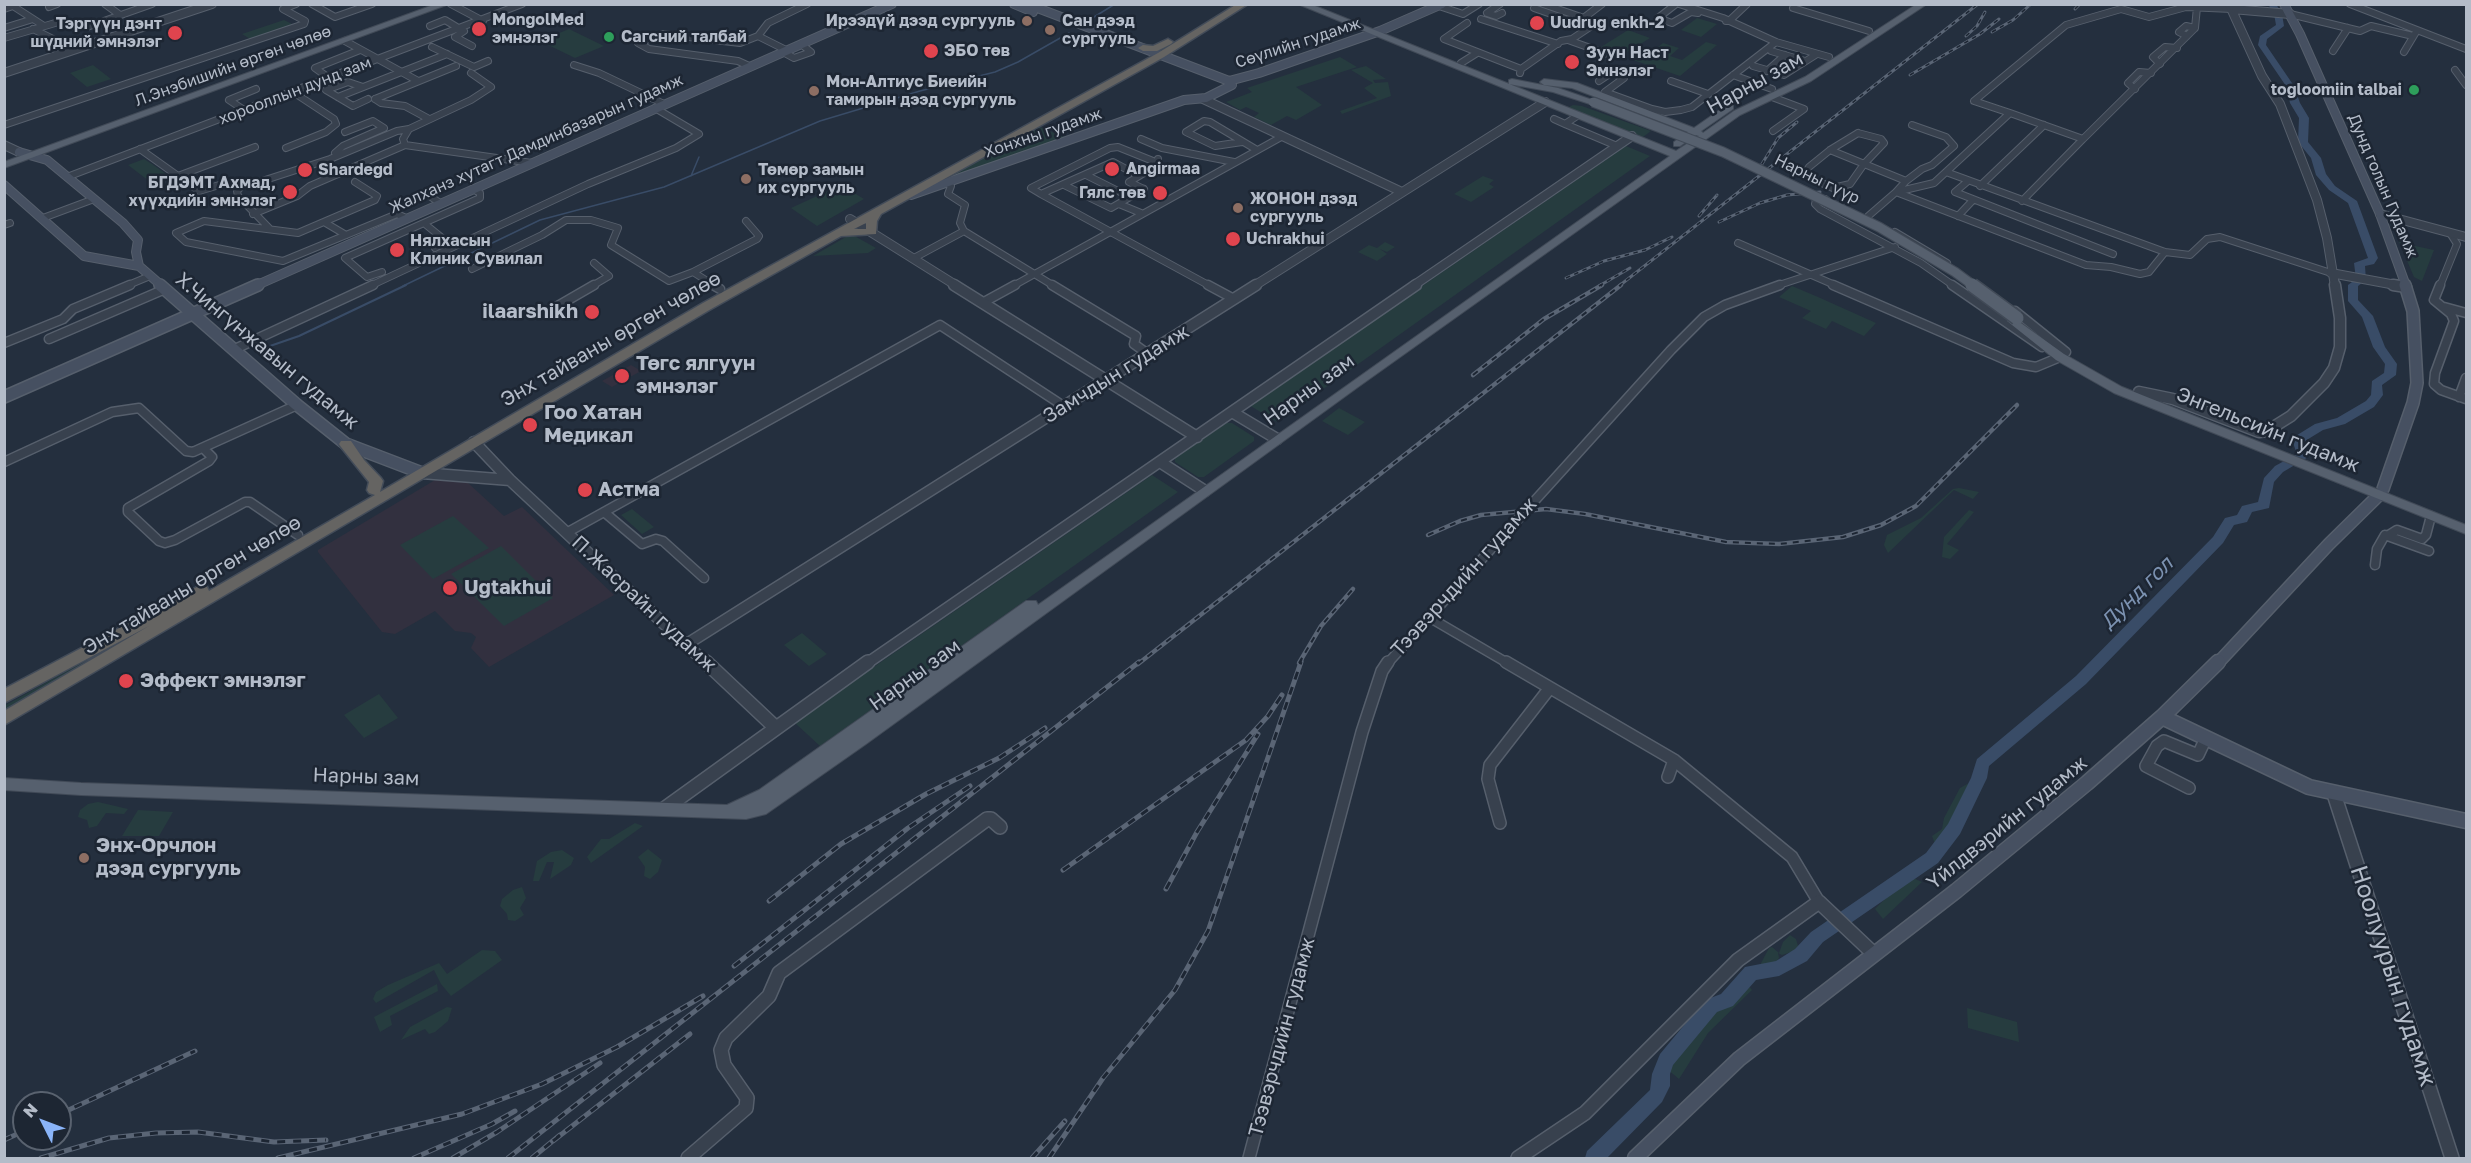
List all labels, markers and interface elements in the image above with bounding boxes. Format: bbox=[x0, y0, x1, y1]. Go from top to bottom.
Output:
place label: MongolMed эмнэлэг bbox=[492, 10, 584, 48]
place label: Ирээдүй дээд сургууль bbox=[826, 11, 1015, 31]
place label: Сан дээд сургууль bbox=[1062, 11, 1136, 49]
place label: Uudrug enkh-2 bbox=[1550, 13, 1665, 33]
place label: Тэргүүн дэнт шүдний эмнэлэг bbox=[30, 14, 162, 52]
marker: Ирээдүй дээд сургууль bbox=[1020, 14, 1034, 28]
street label: Сөүлийн гудамж bbox=[1233, 14, 1363, 72]
marker: Uudrug enkh-2 bbox=[1528, 14, 1546, 32]
marker: MongolMed эмнэлэг bbox=[470, 20, 488, 38]
street label: Л.Энэбишийн өргөн чөлөө bbox=[132, 21, 334, 111]
marker: Сан дээд сургууль bbox=[1043, 23, 1057, 37]
marker: Тэргүүн дэнт шүдний эмнэлэг bbox=[166, 24, 184, 42]
place label: Сагсний талбай bbox=[621, 27, 747, 47]
marker: Сагсний талбай bbox=[602, 30, 616, 44]
place label: ЭБО төв bbox=[944, 41, 1010, 61]
marker: ЭБО төв bbox=[922, 42, 940, 60]
place label: Зуун Наст Эмнэлэг bbox=[1586, 43, 1669, 81]
street label: Нарны зам bbox=[1702, 47, 1808, 119]
street label: хорооллын дунд зам bbox=[216, 53, 374, 129]
marker: Зуун Наст Эмнэлэг bbox=[1563, 53, 1581, 71]
street label: Жалханз хутагт Дамдинбазарын гудамж bbox=[386, 70, 686, 218]
place label: Мон-Алтиус Биеийн тамирын дээд сургууль bbox=[826, 72, 1016, 110]
place label: togloomiin talbai bbox=[2271, 80, 2402, 100]
marker: togloomiin talbai bbox=[2407, 83, 2421, 97]
marker: Мон-Алтиус Биеийн тамирын дээд сургууль bbox=[807, 84, 821, 98]
street label: Хонхны гудамж bbox=[982, 104, 1104, 162]
street label: Дунд голын Гудамж bbox=[2344, 111, 2422, 261]
street label: Нарны гүүр bbox=[1771, 150, 1863, 208]
place label: Angirmaa bbox=[1126, 159, 1200, 179]
place label: Shardegd bbox=[318, 160, 393, 180]
place label: Төмөр замын их сургууль bbox=[758, 160, 864, 198]
marker: Angirmaa bbox=[1103, 160, 1121, 178]
marker: Shardegd bbox=[296, 161, 314, 179]
marker: Төмөр замын их сургууль bbox=[739, 172, 753, 186]
place label: БГДЭМТ Ахмад, хүүхдийн эмнэлэг bbox=[129, 173, 276, 211]
marker: БГДЭМТ Ахмад, хүүхдийн эмнэлэг bbox=[281, 183, 299, 201]
place label: Гялс төв bbox=[1079, 183, 1146, 203]
marker: Гялс төв bbox=[1151, 184, 1169, 202]
place label: ЖОНОН дээд сургууль bbox=[1250, 189, 1357, 227]
marker: ЖОНОН дээд сургууль bbox=[1231, 201, 1245, 215]
place label: Uchrakhui bbox=[1246, 229, 1325, 249]
marker: Uchrakhui bbox=[1224, 230, 1242, 248]
place label: Нялхасын Клиник Сувилал bbox=[410, 231, 543, 269]
marker: Нялхасын Клиник Сувилал bbox=[388, 241, 406, 259]
street label: Энх тайваны өргөн чөлөө bbox=[497, 266, 725, 412]
street label: Х.Чингүнжавын гудамж bbox=[171, 267, 363, 435]
place label: ilaarshikh bbox=[482, 300, 578, 324]
marker: ilaarshikh bbox=[583, 303, 601, 321]
street label: Замчдын гудамж bbox=[1039, 319, 1193, 429]
street label: Нарны зам bbox=[1259, 349, 1359, 431]
place label: Төгс ялгуун эмнэлэг bbox=[636, 352, 755, 399]
marker: Төгс ялгуун эмнэлэг bbox=[613, 367, 631, 385]
street label: Энгельсийн гудамж bbox=[2173, 382, 2363, 478]
place label: Гоо Хатан Медикал bbox=[544, 401, 642, 448]
marker: Гоо Хатан Медикал bbox=[521, 416, 539, 434]
place label: Астма bbox=[598, 478, 660, 502]
marker: Астма bbox=[576, 481, 594, 499]
street label: Тээвэрчдийн гудамж bbox=[1386, 492, 1542, 662]
street label: Энх тайваны өргөн чөлөө bbox=[79, 510, 305, 660]
street label: П.Жасрайн гудамж bbox=[567, 531, 721, 677]
water label: Дунд гол bbox=[2096, 552, 2178, 634]
place label: Ugtakhui bbox=[464, 576, 552, 600]
marker: Ugtakhui bbox=[441, 579, 459, 597]
street label: Нарны зам bbox=[865, 634, 965, 716]
place label: Эффект эмнэлэг bbox=[140, 669, 306, 693]
marker: Эффект эмнэлэг bbox=[117, 672, 135, 690]
street label: Yйлдвэрийн гудамж bbox=[1922, 751, 2092, 895]
street label: Нарны зам bbox=[312, 763, 420, 791]
place label: Энх-Орчлон дээд сургууль bbox=[96, 834, 241, 881]
marker: Энх-Орчлон дээд сургууль bbox=[77, 851, 91, 865]
street label: Ноолуурын гудамж bbox=[2344, 862, 2442, 1090]
street label: Тээвэрчдийн гудамж bbox=[1244, 934, 1320, 1140]
north arrow bbox=[12, 1091, 72, 1151]
text: N bbox=[19, 1099, 42, 1122]

